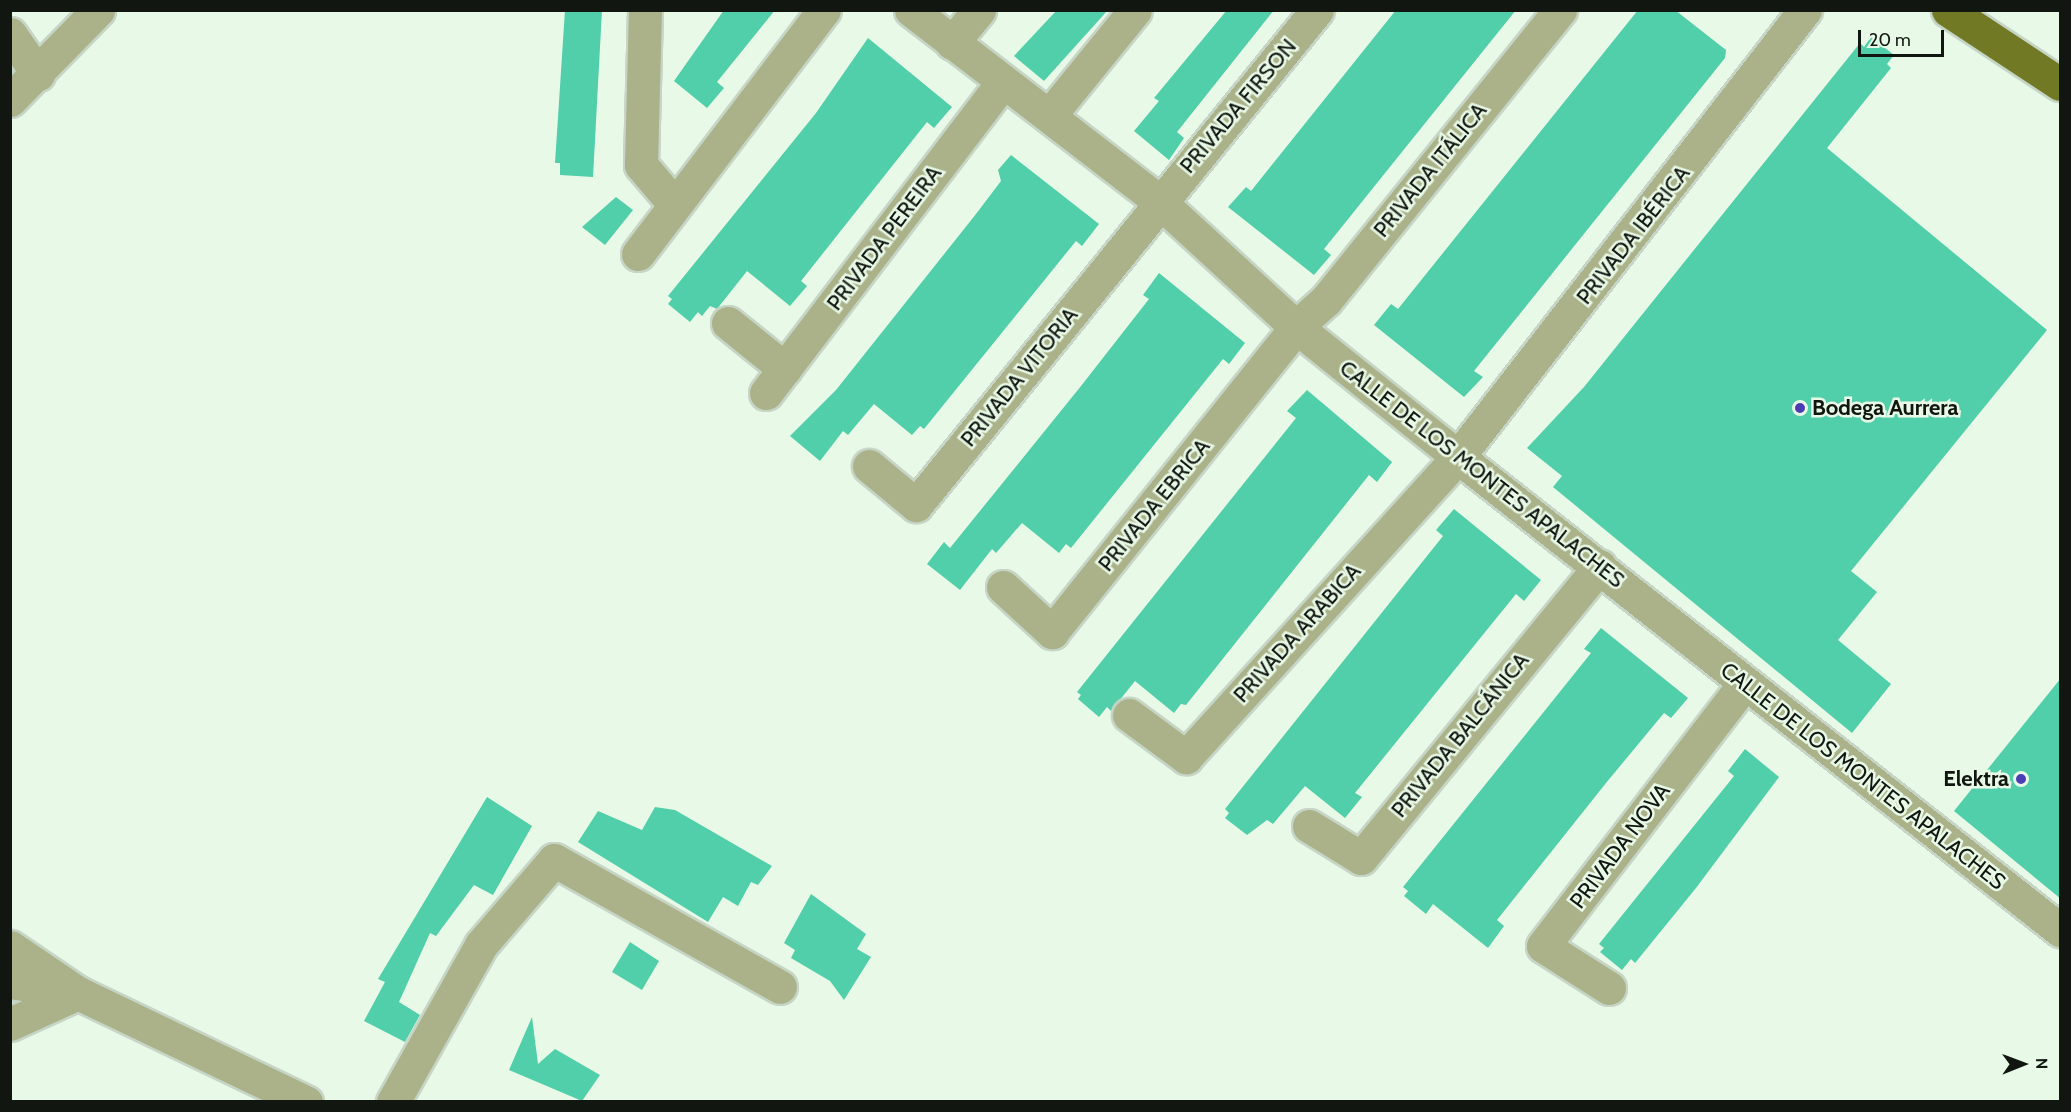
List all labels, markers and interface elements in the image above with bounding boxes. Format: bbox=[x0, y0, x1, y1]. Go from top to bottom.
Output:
scale bar bbox=[1861, 18, 1946, 56]
text: 20 m bbox=[1869, 29, 1911, 51]
street label: PRIVADA FIRSON bbox=[1174, 33, 1302, 179]
street label: PRIVADA ITÁLICA bbox=[1368, 98, 1492, 242]
street label: PRIVADA PEREIRA bbox=[821, 160, 947, 316]
street label: PRIVADA IBÉRICA bbox=[1571, 160, 1695, 310]
street label: PRIVADA VITORIA bbox=[955, 302, 1083, 452]
street label: CALLE DE LOS MONTES APALACHES bbox=[1334, 355, 1630, 593]
place label: Bodega Aurrera bbox=[1812, 395, 1958, 421]
marker: Bodega Aurrera bbox=[1793, 401, 1807, 415]
street label: PRIVADA EBRICA bbox=[1092, 433, 1216, 577]
street label: PRIVADA ARABICA bbox=[1228, 558, 1366, 708]
street label: PRIVADA BALCÁNICA bbox=[1386, 647, 1534, 823]
street label: CALLE DE LOS MONTES APALACHES bbox=[1715, 657, 2011, 895]
place label: Elektra bbox=[1943, 766, 2009, 792]
marker: Elektra bbox=[2014, 772, 2028, 786]
street label: PRIVADA NOVA bbox=[1564, 778, 1676, 914]
north arrow bbox=[1993, 1034, 2053, 1094]
text: N bbox=[2032, 1058, 2051, 1069]

